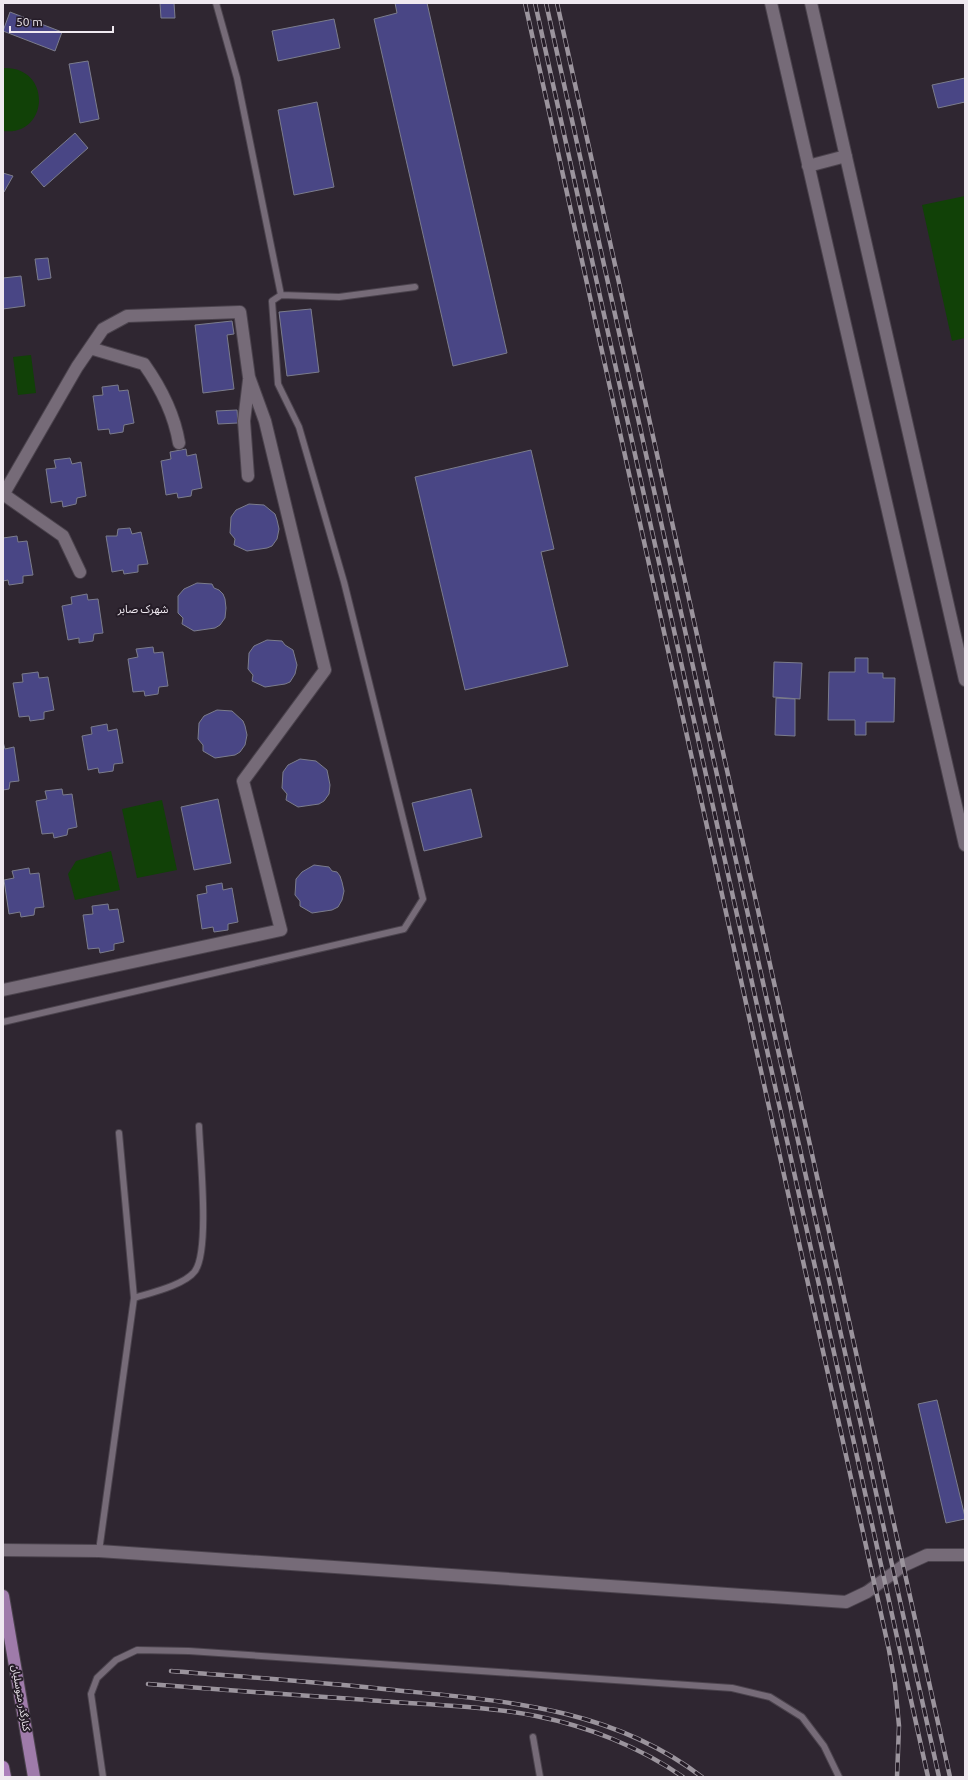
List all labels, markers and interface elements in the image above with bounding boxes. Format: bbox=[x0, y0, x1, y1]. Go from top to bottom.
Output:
scale bar bbox=[10, 8, 113, 34]
text: 50 m bbox=[16, 15, 43, 28]
district label: شهرک صابر bbox=[117, 603, 169, 616]
street label: کنارگذر متوسلیان bbox=[9, 1664, 32, 1733]

